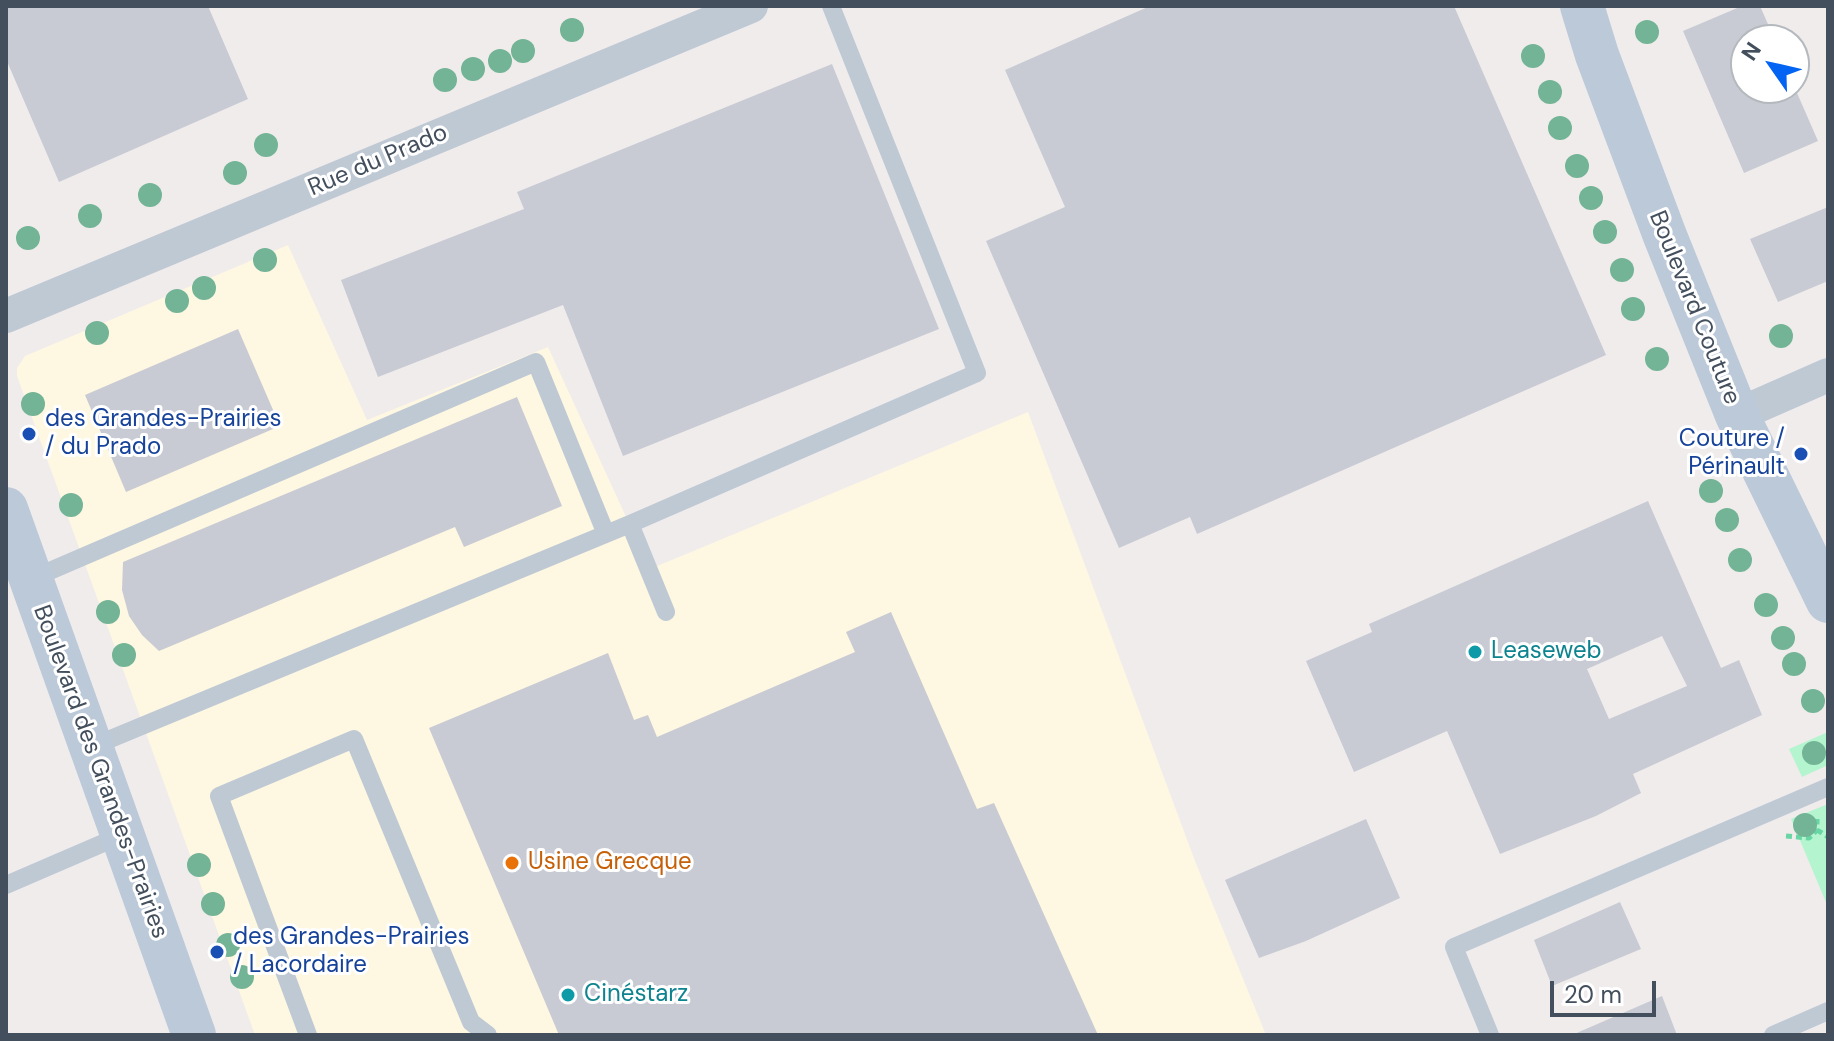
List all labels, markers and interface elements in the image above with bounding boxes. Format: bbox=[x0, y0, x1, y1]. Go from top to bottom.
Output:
north arrow bbox=[1730, 24, 1810, 104]
text: N bbox=[1735, 37, 1768, 66]
street label: Rue du Prado bbox=[304, 119, 452, 203]
street label: Boulevard Couture bbox=[1642, 207, 1746, 409]
place label: des Grandes-Prairies / du Prado bbox=[45, 406, 282, 462]
marker: des Grandes-Prairies / du Prado bbox=[20, 425, 38, 443]
place label: Couture / Périnault bbox=[1679, 426, 1785, 482]
marker: Couture / Périnault bbox=[1792, 445, 1810, 463]
street label: Boulevard des Grandes-Prairies bbox=[26, 601, 174, 943]
place label: Leaseweb bbox=[1491, 638, 1602, 666]
marker: Leaseweb bbox=[1466, 643, 1484, 661]
place label: Usine Grecque bbox=[528, 849, 692, 877]
marker: Usine Grecque bbox=[503, 854, 521, 872]
place label: des Grandes-Prairies / Lacordaire bbox=[233, 924, 470, 980]
marker: des Grandes-Prairies / Lacordaire bbox=[208, 943, 226, 961]
scale bar bbox=[1554, 965, 1660, 1015]
text: 20 m bbox=[1564, 979, 1622, 1010]
place label: Cinéstarz bbox=[584, 981, 688, 1009]
marker: Cinéstarz bbox=[559, 986, 577, 1004]

